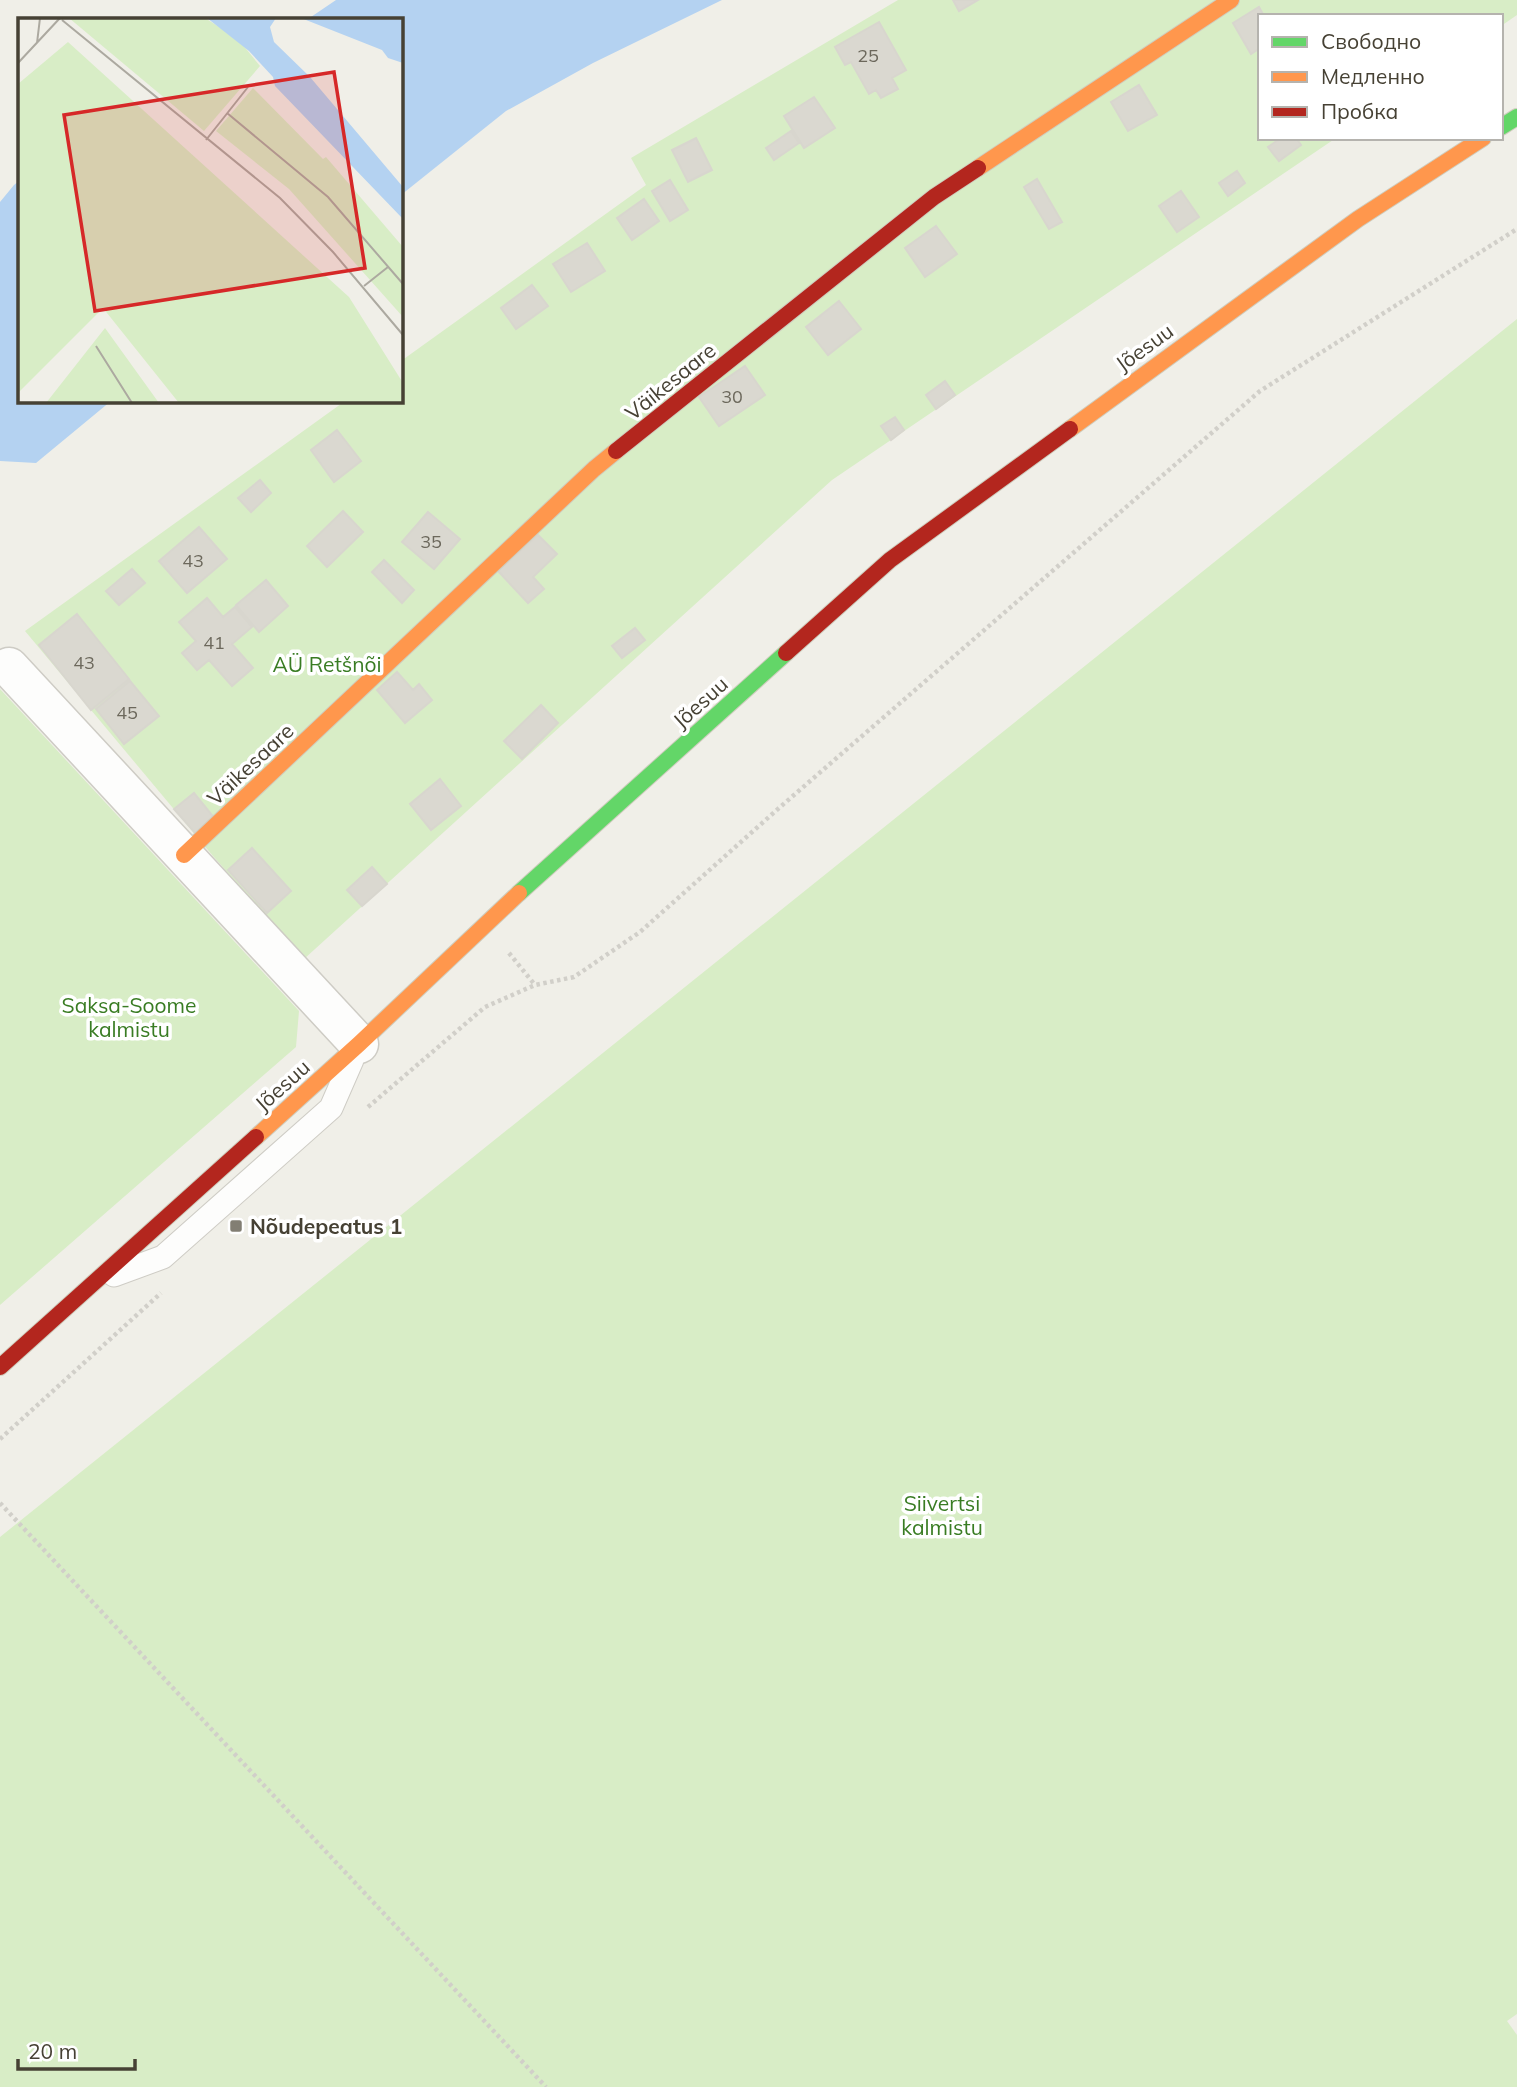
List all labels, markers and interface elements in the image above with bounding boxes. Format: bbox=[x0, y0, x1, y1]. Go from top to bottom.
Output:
legend bbox=[1258, 14, 1503, 140]
inset map bbox=[18, 18, 402, 402]
text: Свободно bbox=[1321, 28, 1421, 54]
house number: 25 bbox=[857, 44, 879, 67]
text: Медленно bbox=[1321, 63, 1425, 89]
text: Пробка bbox=[1321, 98, 1398, 124]
street label: Jõesuu bbox=[1110, 317, 1178, 377]
street label: Väikesaare bbox=[620, 337, 720, 425]
house number: 30 bbox=[721, 385, 743, 408]
house number: 35 bbox=[420, 530, 442, 553]
house number: 43 bbox=[182, 549, 204, 572]
house number: 41 bbox=[203, 631, 225, 654]
house number: 43 bbox=[73, 651, 95, 674]
park label: AÜ Retšnõi bbox=[273, 651, 381, 677]
street label: Jõesuu bbox=[667, 671, 733, 733]
house number: 45 bbox=[116, 701, 138, 724]
street label: Väikesaare bbox=[201, 717, 299, 811]
park label: Saksa-Soome kalmistu bbox=[62, 992, 196, 1042]
street label: Jõesuu bbox=[249, 1054, 315, 1116]
place label: Nõudepeatus 1 bbox=[250, 1213, 402, 1239]
marker: Nõudepeatus 1 bbox=[228, 1218, 244, 1234]
park label: Siivertsi kalmistu bbox=[901, 1490, 983, 1540]
scale bar bbox=[18, 2028, 135, 2072]
text: 20 m bbox=[28, 2038, 77, 2064]

